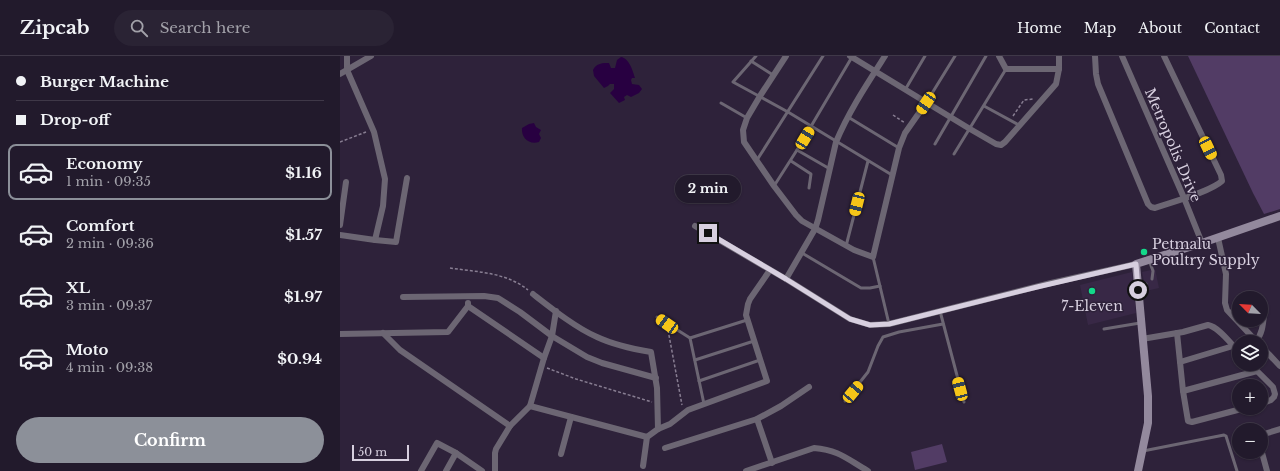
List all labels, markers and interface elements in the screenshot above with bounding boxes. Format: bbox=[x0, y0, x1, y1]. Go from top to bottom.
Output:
search box bbox=[114, 10, 394, 46]
text: Zipcab bbox=[20, 16, 90, 39]
icon: search bbox=[128, 17, 150, 39]
text: Search here bbox=[160, 18, 250, 37]
text: Home bbox=[1017, 19, 1062, 37]
text: Map bbox=[1084, 19, 1116, 37]
text: About bbox=[1138, 19, 1182, 37]
text: Contact bbox=[1204, 19, 1260, 37]
text: Burger Machine bbox=[40, 72, 169, 91]
street label: Metropolis Drive bbox=[1141, 85, 1205, 205]
car bbox=[914, 90, 938, 116]
text: Drop-off bbox=[40, 110, 110, 129]
car bbox=[794, 125, 816, 151]
car bbox=[1197, 135, 1219, 161]
icon: car bbox=[18, 154, 54, 190]
text: Economy bbox=[66, 154, 143, 173]
text: $1.16 bbox=[285, 163, 322, 182]
text: 1 min · 09:35 bbox=[66, 173, 151, 190]
callout: 2 min bbox=[675, 175, 741, 203]
text: 2 min bbox=[688, 180, 728, 197]
car bbox=[848, 191, 866, 217]
icon: car bbox=[18, 216, 54, 252]
text: Comfort bbox=[66, 216, 134, 235]
route end bbox=[699, 224, 717, 242]
text: $1.57 bbox=[285, 225, 322, 244]
text: 2 min · 09:36 bbox=[66, 235, 154, 252]
place label: Petmalu Poultry Supply bbox=[1152, 235, 1260, 269]
marker: Petmalu Poultry Supply bbox=[1139, 247, 1149, 257]
icon: car bbox=[18, 278, 54, 314]
text: XL bbox=[66, 278, 90, 297]
route start bbox=[1129, 281, 1147, 299]
marker: 7-Eleven bbox=[1087, 286, 1097, 296]
text: $1.97 bbox=[284, 287, 322, 306]
north arrow bbox=[1232, 291, 1268, 327]
map controls bbox=[1232, 291, 1268, 459]
text: 3 min · 09:37 bbox=[66, 297, 152, 314]
place label: 7-Eleven bbox=[1061, 297, 1123, 315]
car bbox=[654, 312, 680, 336]
button: layers bbox=[1232, 335, 1268, 371]
icon: car bbox=[18, 340, 54, 376]
text: Moto bbox=[66, 340, 108, 359]
text: $0.94 bbox=[277, 349, 322, 368]
text: 4 min · 09:38 bbox=[66, 359, 153, 376]
car bbox=[951, 376, 969, 402]
car bbox=[841, 379, 865, 405]
button: + bbox=[1232, 379, 1268, 415]
button: Confirm bbox=[16, 417, 324, 463]
button: − bbox=[1232, 423, 1268, 459]
scale bar bbox=[352, 443, 409, 462]
text: 50 m bbox=[358, 445, 387, 459]

